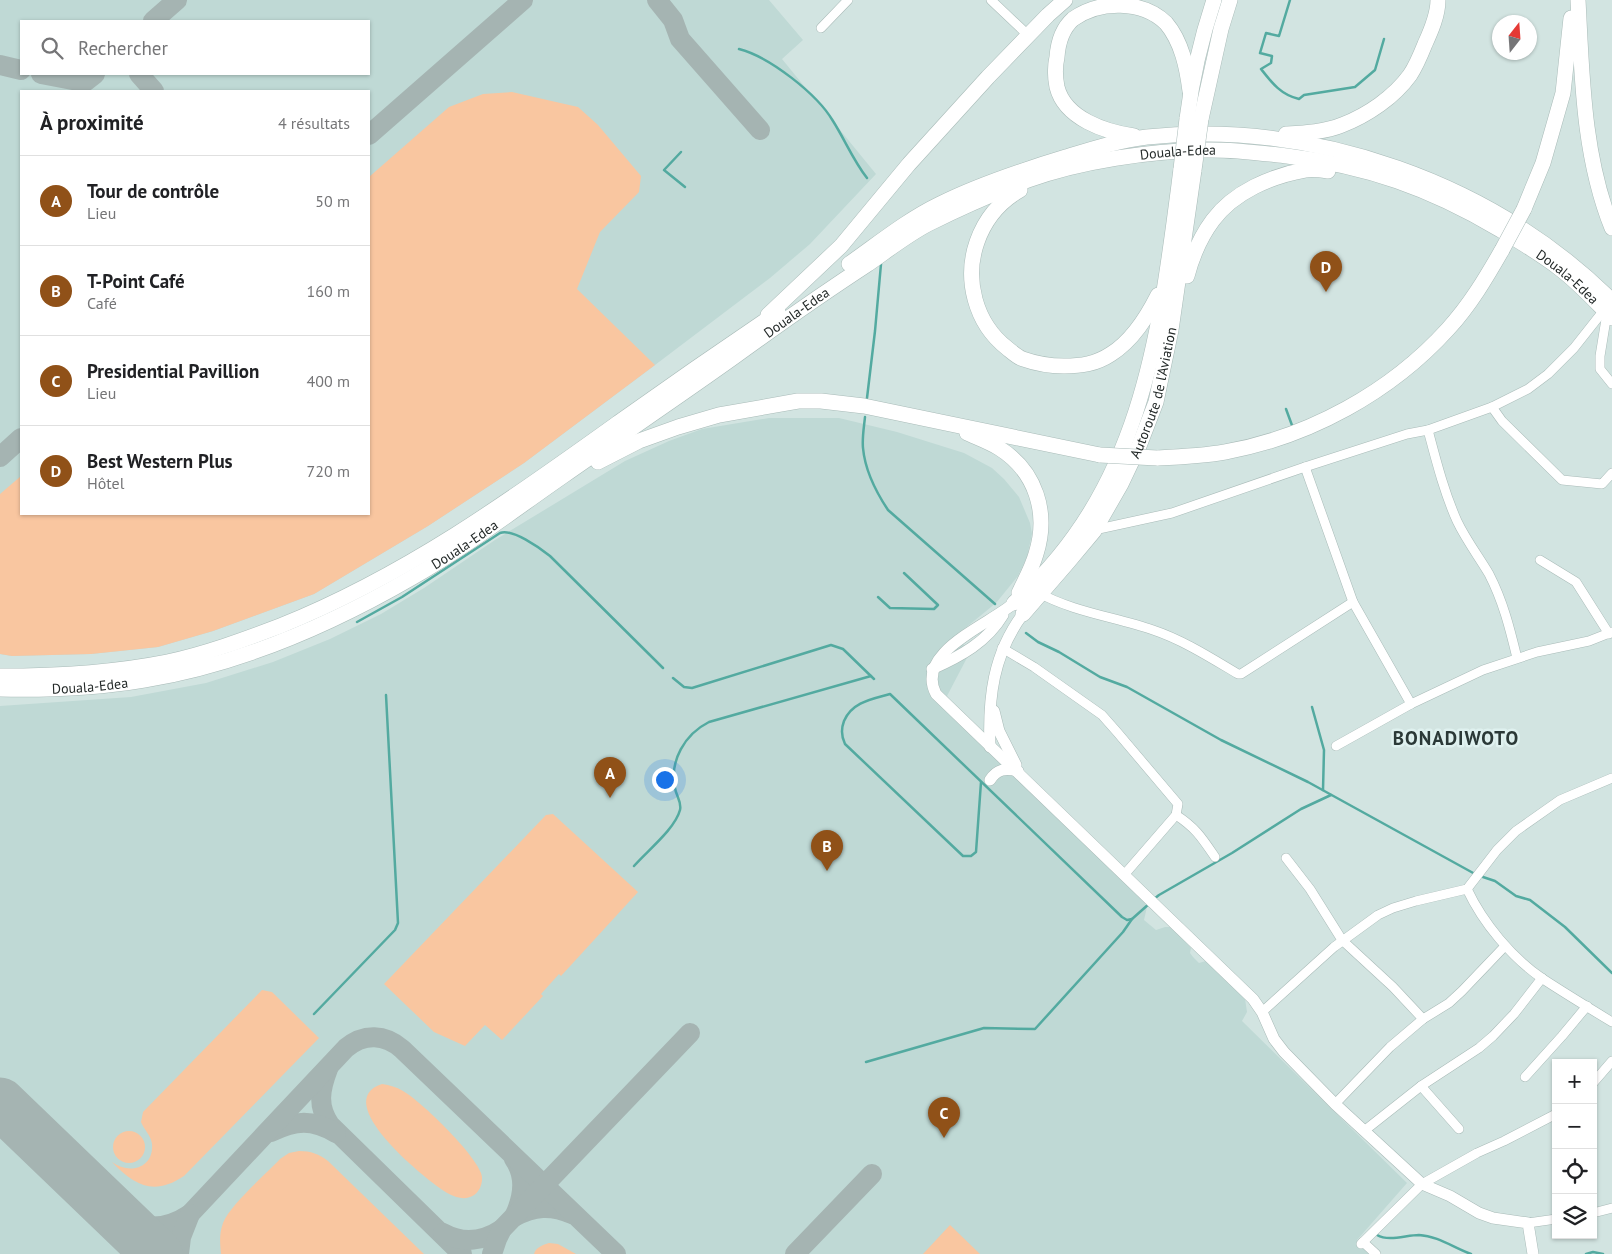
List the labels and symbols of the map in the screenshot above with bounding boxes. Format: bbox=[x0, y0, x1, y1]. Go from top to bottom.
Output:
north arrow bbox=[1492, 15, 1537, 60]
street label: Douala-Edea bbox=[1139, 141, 1216, 164]
street label: Douala-Edea bbox=[1533, 245, 1603, 308]
pin: D bbox=[1310, 251, 1342, 292]
street label: Douala-Edea bbox=[760, 283, 833, 342]
street label: Autoroute de l'Aviation bbox=[1126, 325, 1180, 461]
street label: Douala-Edea bbox=[428, 516, 501, 573]
street label: Douala-Edea bbox=[51, 674, 129, 698]
district label: BONADIWOTO bbox=[1393, 726, 1519, 750]
pin: A bbox=[594, 757, 626, 798]
your location bbox=[652, 767, 678, 793]
pin: B bbox=[811, 830, 843, 871]
pin: C bbox=[928, 1097, 960, 1138]

